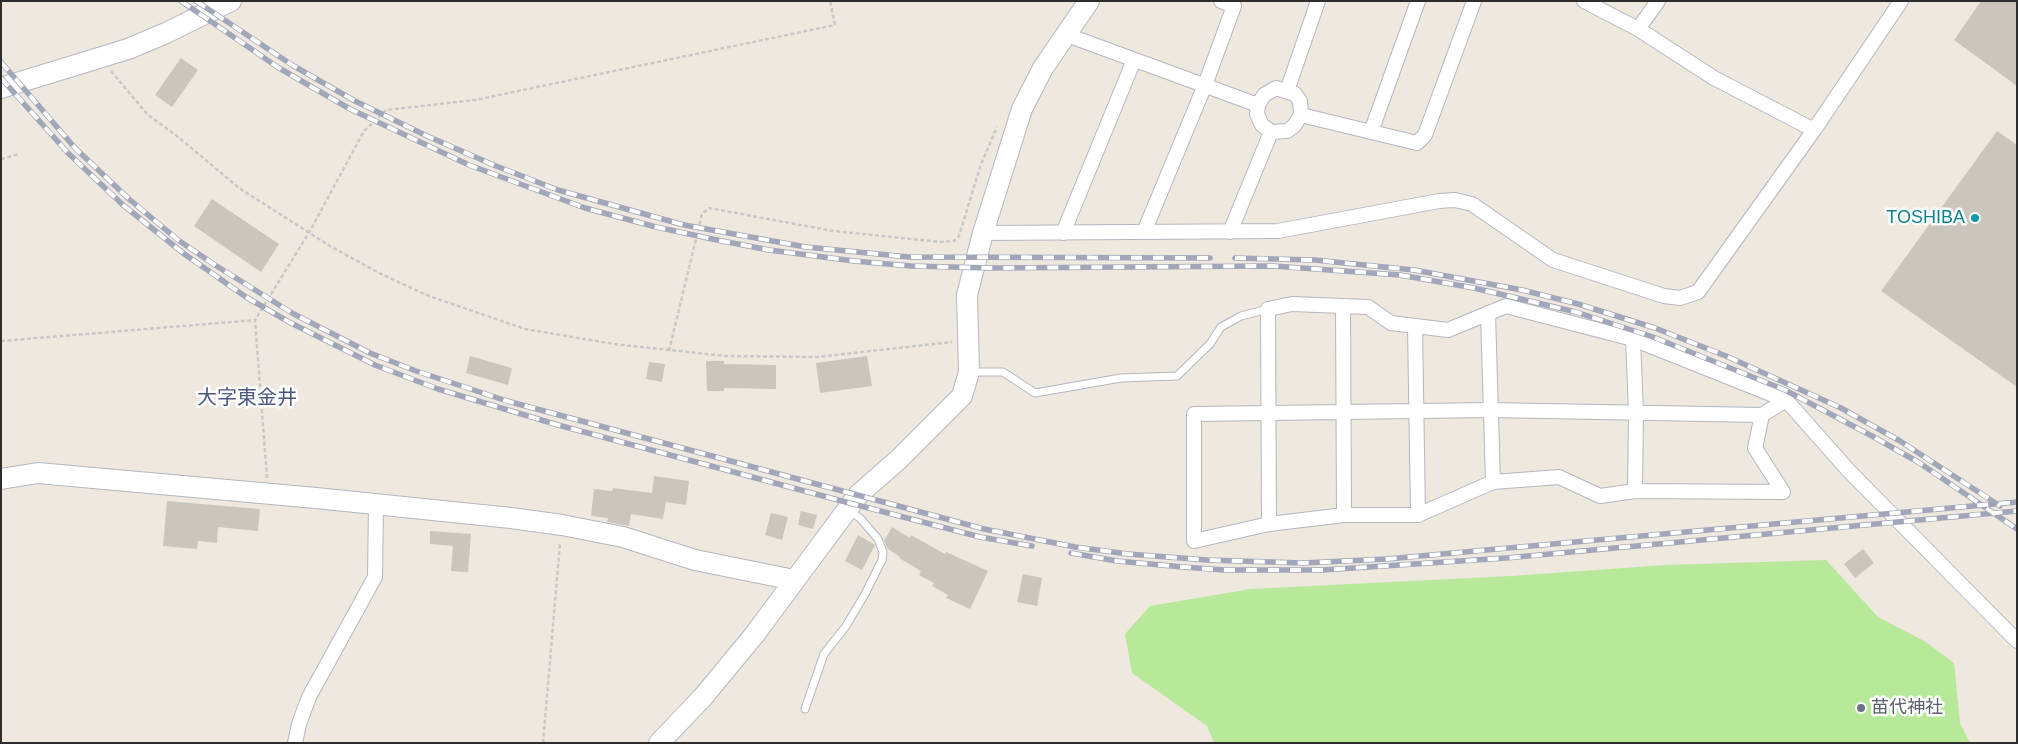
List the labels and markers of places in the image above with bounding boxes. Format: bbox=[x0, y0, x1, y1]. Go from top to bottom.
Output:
place label: TOSHIBA bbox=[1886, 207, 1965, 229]
marker: TOSHIBA bbox=[1969, 212, 1981, 224]
place label: 苗代神社 bbox=[1871, 697, 1943, 719]
marker: 苗代神社 bbox=[1855, 702, 1867, 714]

